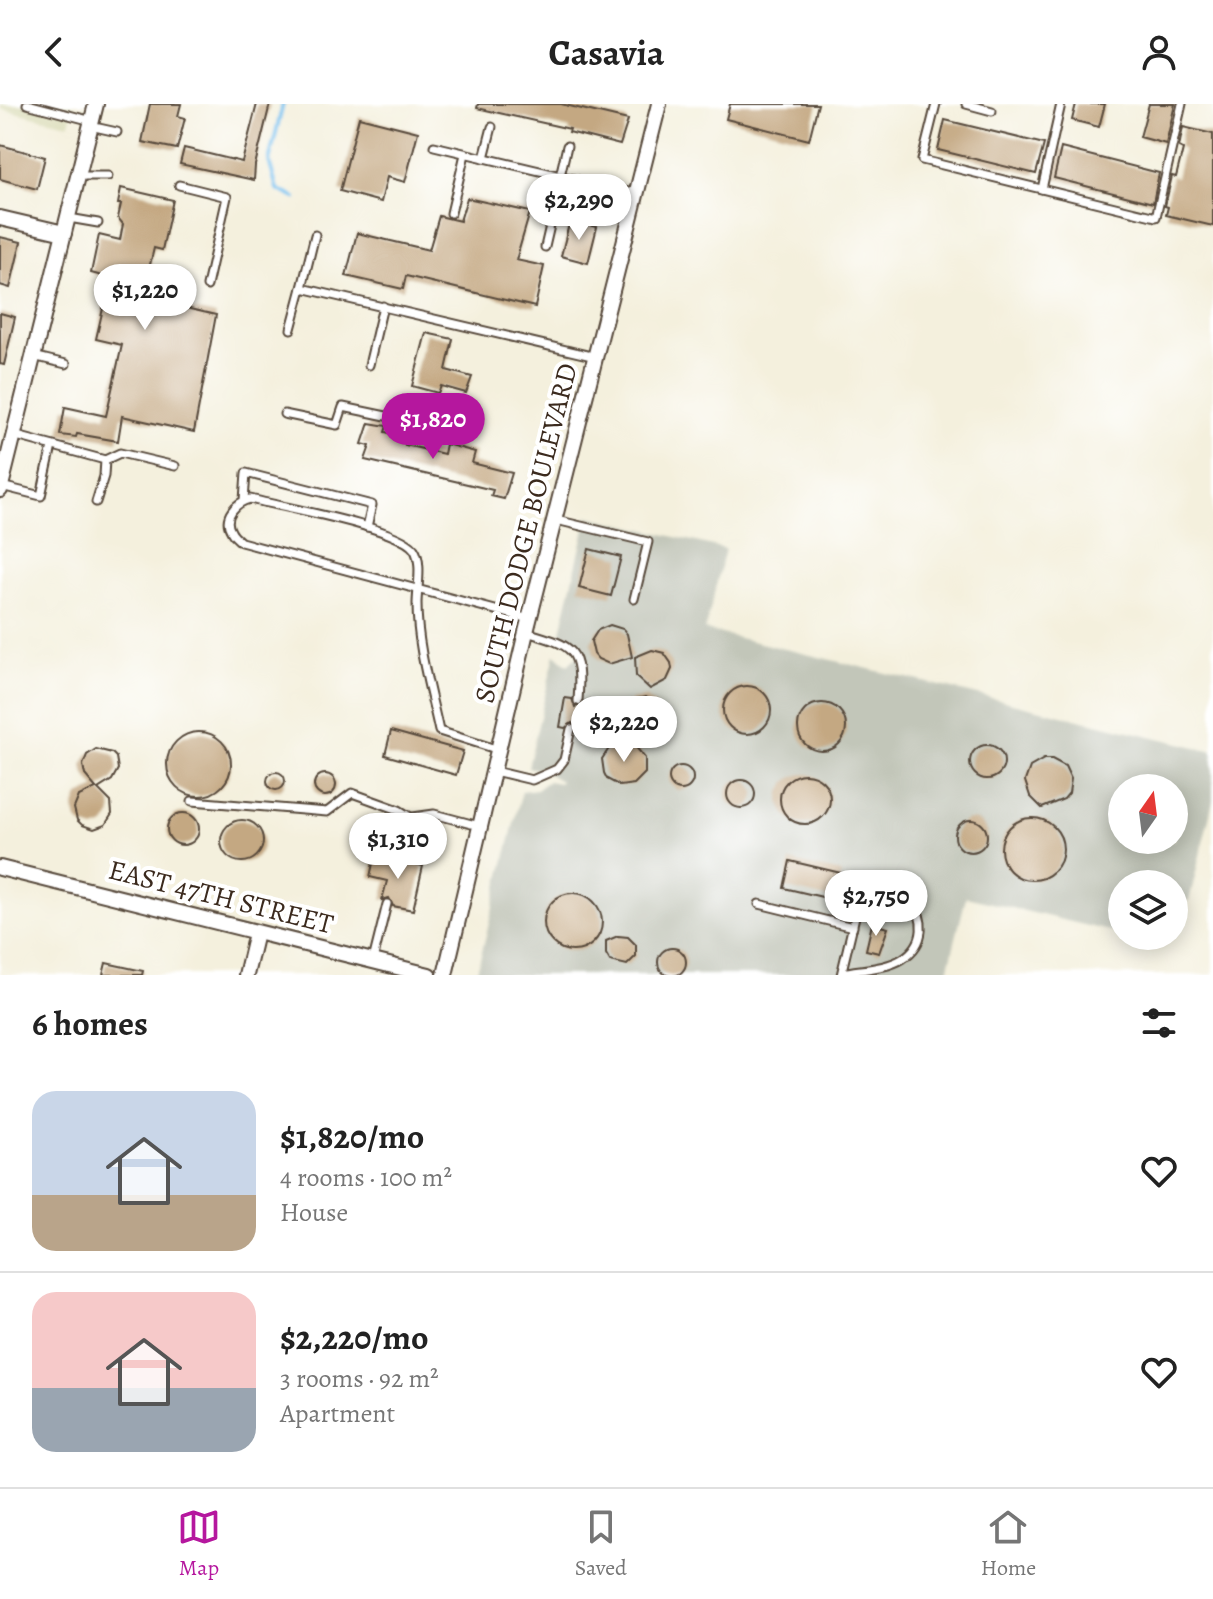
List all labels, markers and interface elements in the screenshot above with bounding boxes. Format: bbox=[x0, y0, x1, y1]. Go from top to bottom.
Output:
text: Casavia bbox=[549, 28, 664, 77]
icon: back bbox=[32, 30, 76, 74]
icon: person bbox=[1137, 30, 1181, 74]
pin: $2,290 bbox=[514, 174, 644, 242]
text: $2,290 bbox=[544, 182, 614, 217]
pin: $1,220 bbox=[80, 264, 210, 332]
text: $1,220 bbox=[112, 272, 178, 307]
street label: SOUTH DODGE BOULEVARD bbox=[465, 359, 587, 707]
pin: $1,820 bbox=[368, 393, 498, 461]
text: $1,820 bbox=[400, 401, 466, 436]
pin: $2,220 bbox=[559, 696, 689, 764]
text: $2,220 bbox=[589, 704, 659, 739]
north arrow bbox=[1108, 774, 1188, 854]
map controls bbox=[1108, 774, 1188, 950]
pin: $1,310 bbox=[333, 813, 463, 881]
text: $1,310 bbox=[367, 821, 429, 856]
street label: EAST 47TH STREET bbox=[105, 851, 337, 943]
pin: $2,750 bbox=[811, 870, 941, 938]
button: layers bbox=[1108, 870, 1188, 950]
text: $2,750 bbox=[843, 878, 909, 913]
text: 6 homes bbox=[32, 1000, 148, 1047]
icon: filters bbox=[1137, 1001, 1181, 1045]
text: $1,820/mo bbox=[280, 1113, 424, 1160]
icon: home bbox=[96, 1123, 192, 1219]
icon: heart bbox=[1137, 1149, 1181, 1193]
text: 4 rooms · 100 m² bbox=[280, 1160, 452, 1195]
text: House bbox=[280, 1195, 348, 1230]
text: $2,220/mo bbox=[280, 1314, 429, 1361]
icon: home bbox=[96, 1324, 192, 1420]
icon: heart bbox=[1137, 1350, 1181, 1394]
text: 3 rooms · 92 m² bbox=[280, 1361, 439, 1396]
text: Apartment bbox=[280, 1396, 395, 1431]
tab: Map bbox=[177, 1505, 221, 1583]
tab: Saved bbox=[575, 1505, 627, 1583]
tab: Home bbox=[981, 1505, 1036, 1583]

